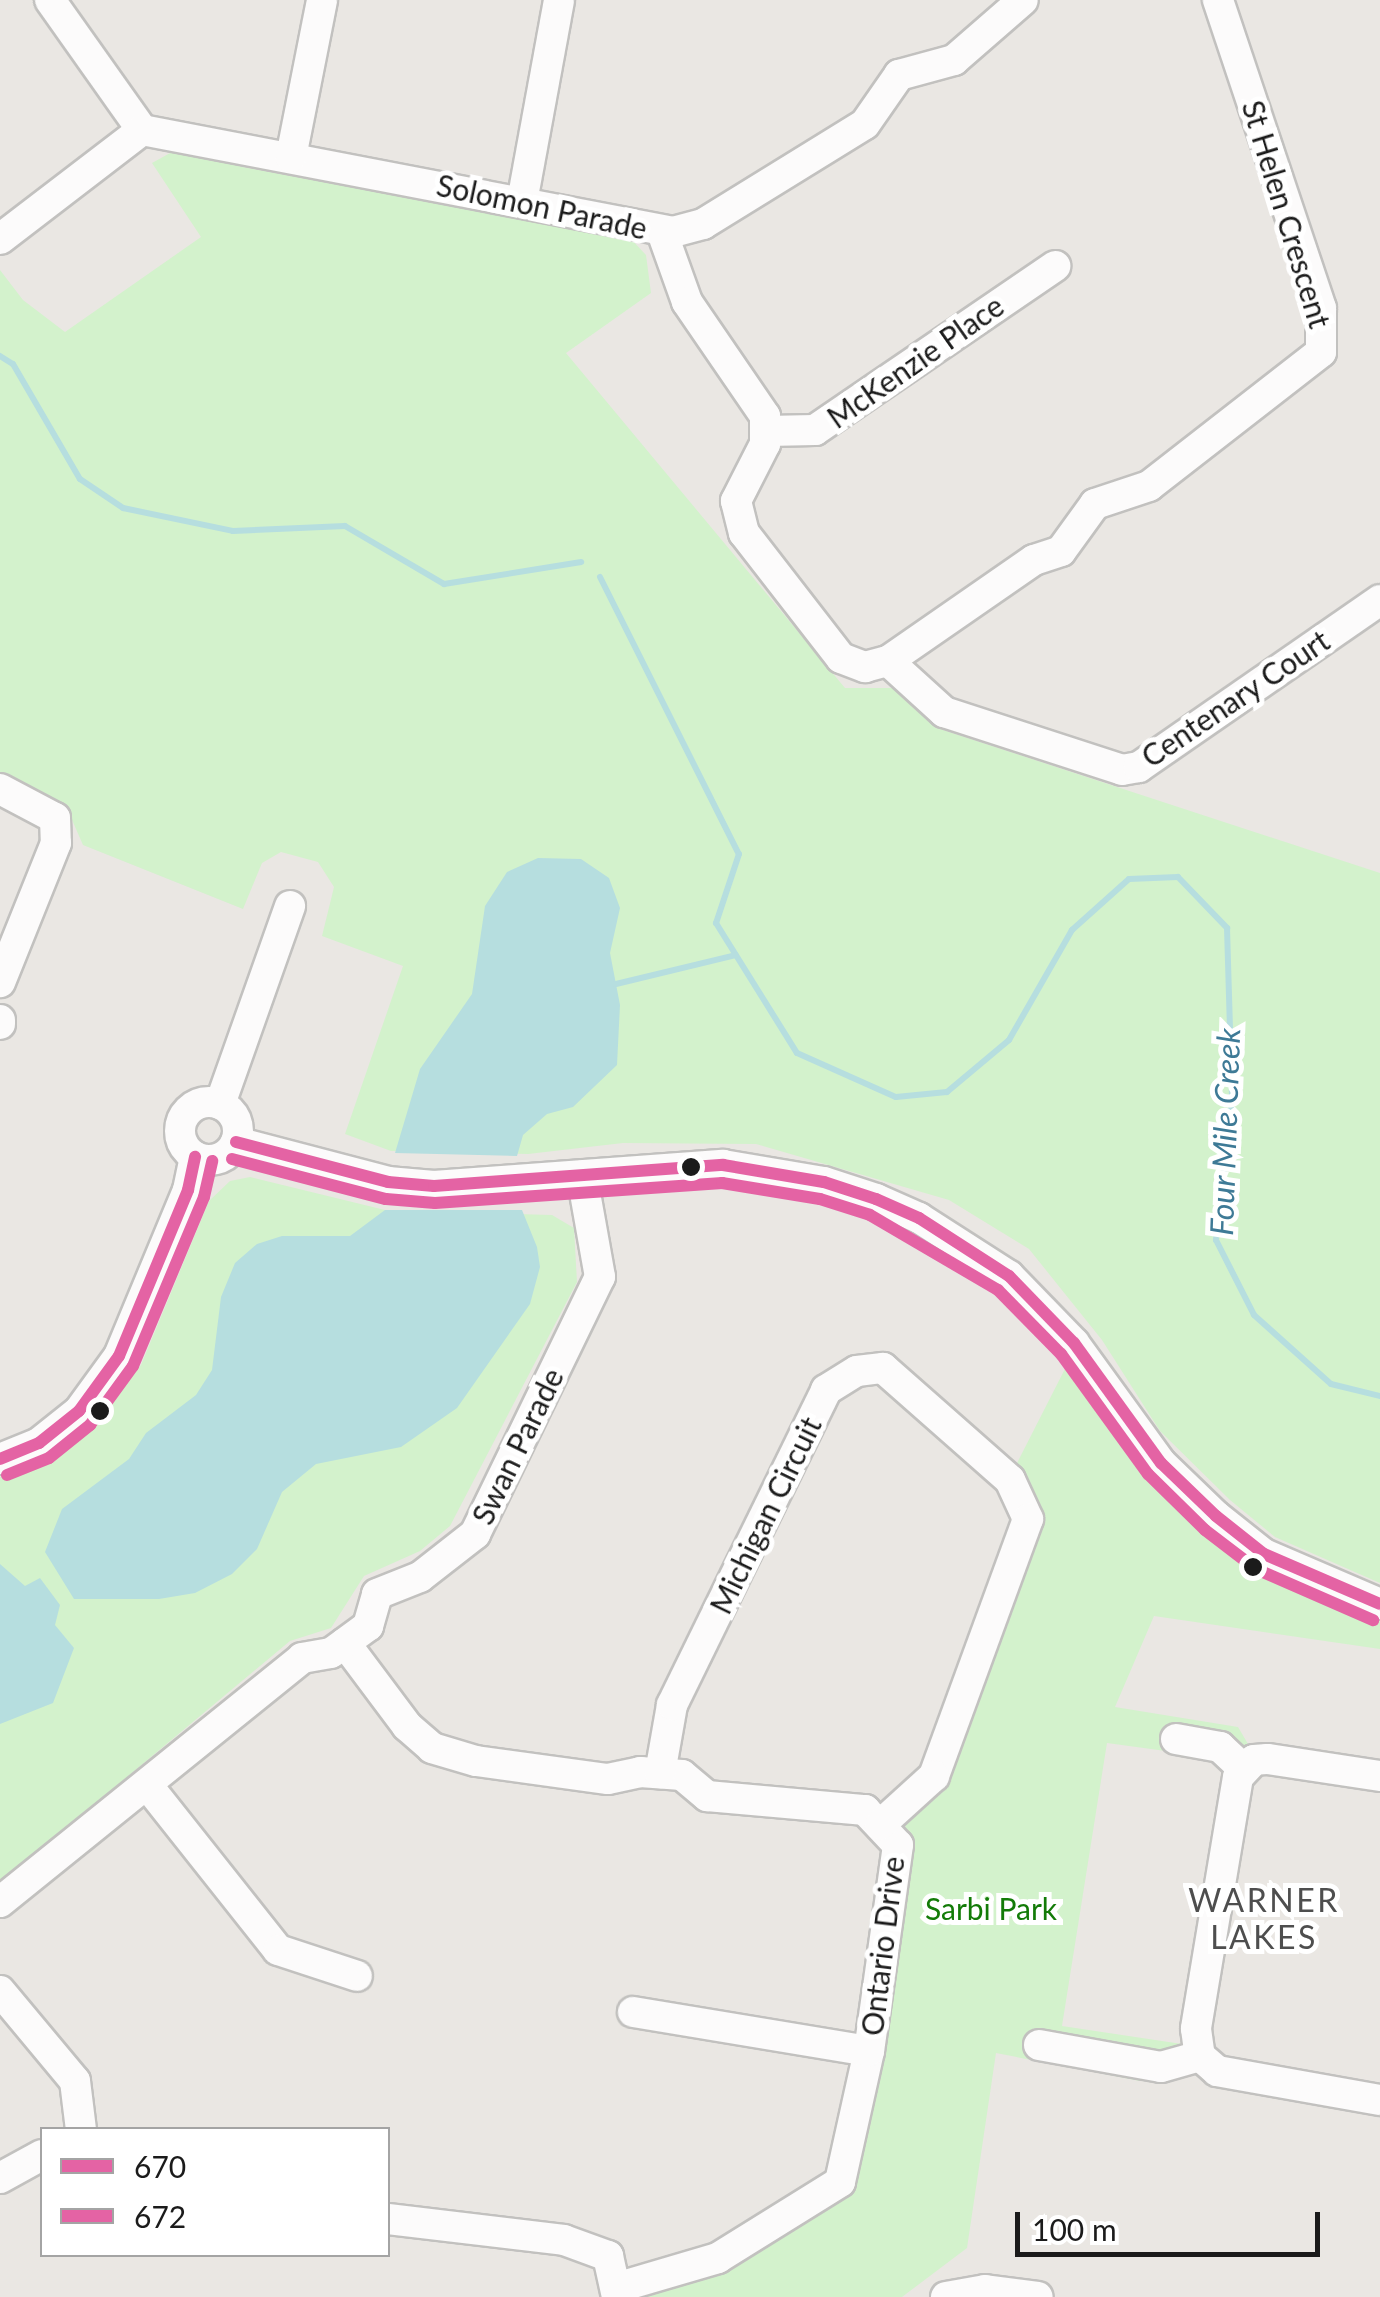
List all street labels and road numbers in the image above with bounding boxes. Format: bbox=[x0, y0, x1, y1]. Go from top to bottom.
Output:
street label: St Helen Crescent bbox=[1235, 96, 1339, 332]
street label: Solomon Parade bbox=[434, 166, 650, 246]
street label: McKenzie Place bbox=[820, 287, 1010, 435]
street label: Centenary Court bbox=[1134, 622, 1336, 774]
street label: Swan Parade bbox=[464, 1362, 570, 1530]
street label: Michigan Circuit bbox=[702, 1411, 828, 1619]
street label: Ontario Drive bbox=[853, 1854, 911, 2038]

